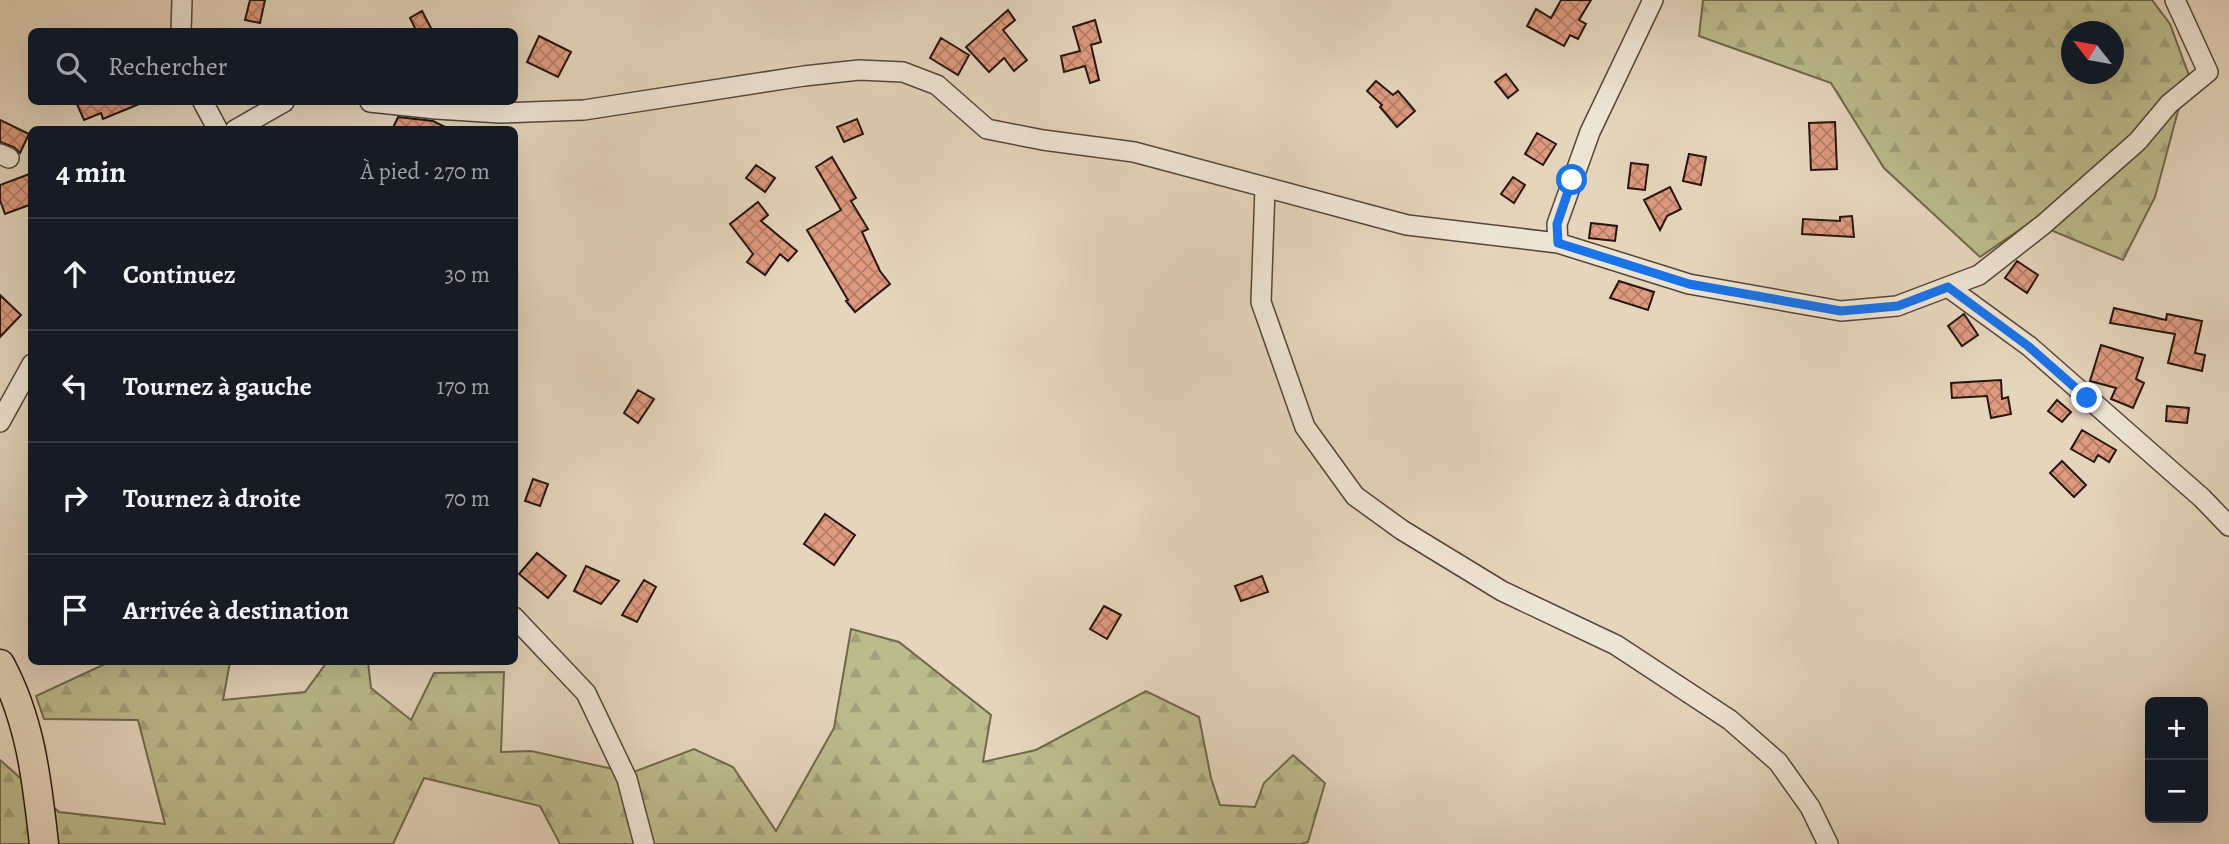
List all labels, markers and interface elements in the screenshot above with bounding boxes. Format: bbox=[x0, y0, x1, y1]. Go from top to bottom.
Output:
north arrow bbox=[2061, 21, 2124, 84]
search box bbox=[28, 28, 518, 105]
icon: search bbox=[52, 48, 90, 86]
text: Rechercher bbox=[108, 49, 228, 84]
text: 4 min bbox=[56, 152, 126, 192]
text: À pied · 270 m bbox=[361, 156, 490, 187]
route start bbox=[1556, 164, 1587, 195]
icon: ahead bbox=[56, 255, 94, 293]
text: Continuez bbox=[123, 257, 236, 292]
text: 30 m bbox=[444, 259, 490, 290]
icon: left bbox=[56, 367, 94, 405]
text: Tournez à gauche bbox=[123, 369, 312, 404]
text: 170 m bbox=[437, 371, 490, 402]
route end bbox=[2071, 382, 2102, 413]
icon: right bbox=[56, 479, 94, 517]
text: Tournez à droite bbox=[123, 481, 301, 516]
text: 70 m bbox=[444, 483, 490, 514]
icon: arrive bbox=[56, 591, 94, 629]
text: Arrivée à destination bbox=[123, 593, 349, 628]
map controls bbox=[2145, 697, 2208, 823]
button: + bbox=[2145, 697, 2208, 760]
button: − bbox=[2145, 760, 2208, 823]

